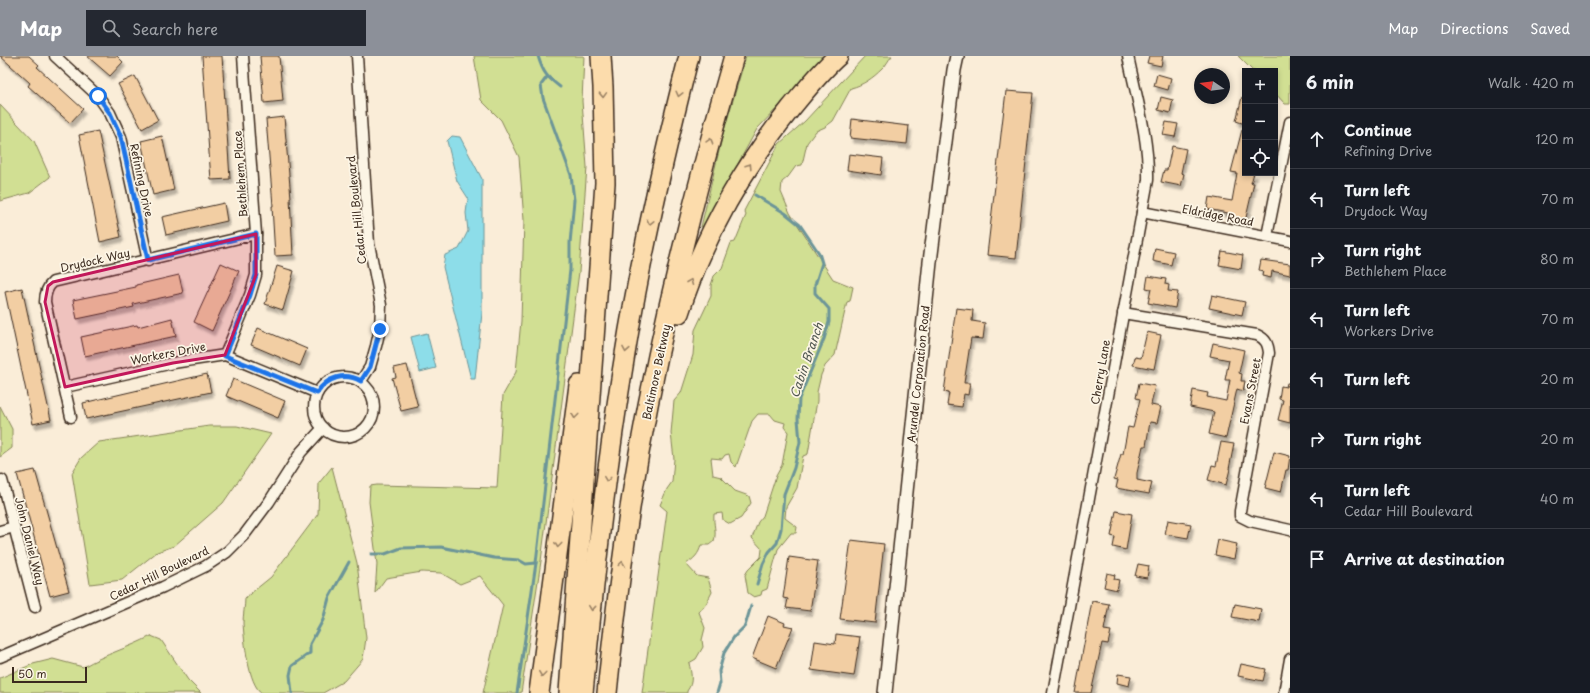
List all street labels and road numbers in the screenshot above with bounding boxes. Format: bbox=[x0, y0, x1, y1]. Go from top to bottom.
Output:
street label: Bethlehem Place bbox=[228, 130, 252, 218]
street label: Refining Drive bbox=[126, 142, 158, 218]
street label: Cedar Hill Boulevard bbox=[342, 155, 370, 265]
street label: Eldridge Road bbox=[1181, 200, 1255, 230]
street label: Drydock Way bbox=[59, 244, 131, 276]
street label: Arundel Corporation Road bbox=[902, 305, 934, 443]
street label: Baltimore Beltway bbox=[638, 323, 674, 421]
street label: Workers Drive bbox=[129, 337, 207, 369]
street label: Cherry Lane bbox=[1086, 338, 1114, 406]
street label: Evans Street bbox=[1235, 356, 1265, 426]
street label: John Daniel Way bbox=[11, 495, 49, 587]
street label: Cedar Hill Boulevard bbox=[106, 541, 212, 604]

